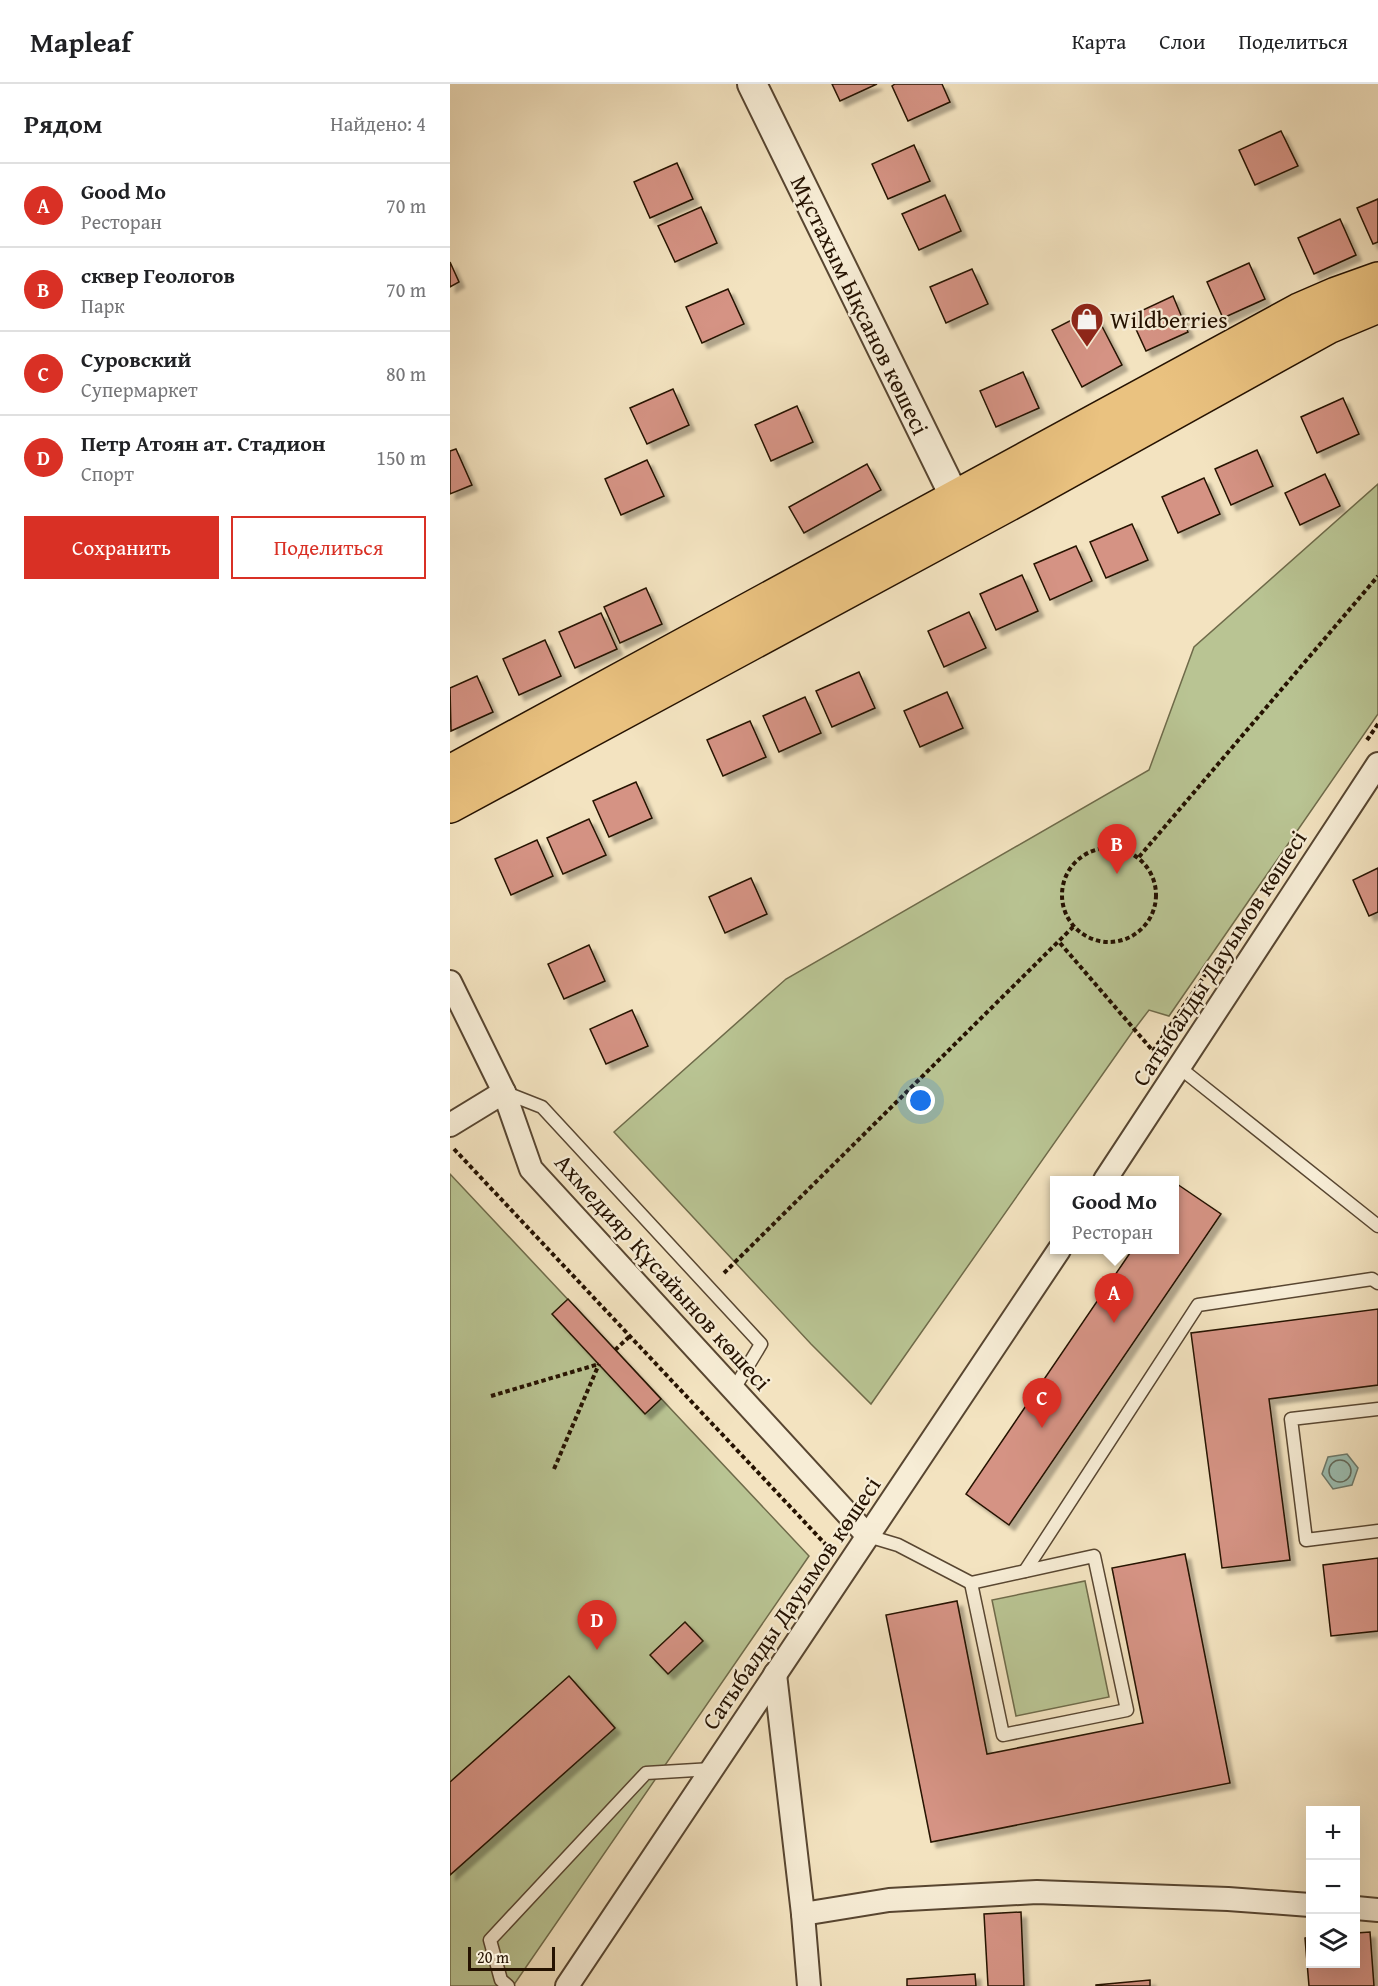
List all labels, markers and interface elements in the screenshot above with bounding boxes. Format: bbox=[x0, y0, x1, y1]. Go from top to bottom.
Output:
text: Mapleaf bbox=[30, 21, 131, 62]
text: Карта bbox=[1072, 26, 1126, 57]
text: Слои bbox=[1159, 26, 1205, 57]
text: Поделиться bbox=[1238, 26, 1348, 57]
text: Рядом bbox=[24, 104, 102, 143]
text: Найдено: 4 bbox=[330, 109, 426, 138]
street label: Мұстахым Ықсанов көшесі bbox=[782, 169, 938, 441]
text: Good Mo bbox=[81, 175, 166, 207]
text: A bbox=[37, 191, 50, 220]
text: 70 m bbox=[386, 191, 426, 220]
text: Ресторан bbox=[81, 207, 162, 236]
text: сквер Геологов bbox=[81, 259, 235, 291]
text: B bbox=[37, 275, 50, 304]
text: 70 m bbox=[386, 275, 426, 304]
text: Парк bbox=[81, 291, 125, 320]
shop icon: Wildberries bbox=[1069, 301, 1105, 348]
place label: Wildberries bbox=[1110, 302, 1228, 337]
text: Суровский bbox=[81, 343, 191, 375]
text: C bbox=[38, 359, 49, 388]
text: 80 m bbox=[386, 359, 426, 388]
text: Супермаркет bbox=[81, 375, 198, 404]
text: Петр Атоян ат. Стадион bbox=[81, 427, 325, 459]
text: D bbox=[37, 443, 50, 472]
text: 150 m bbox=[376, 443, 426, 472]
text: Спорт bbox=[81, 459, 134, 488]
button: Сохранить bbox=[24, 516, 219, 579]
button: Поделиться bbox=[231, 516, 426, 579]
street label: Сатыбалды Дауымов көшесі bbox=[1123, 823, 1315, 1093]
pin: B bbox=[1098, 824, 1136, 874]
your location bbox=[906, 1086, 935, 1115]
street label: Ахмедияр Құсайынов көшесі bbox=[547, 1146, 779, 1399]
popup bbox=[1050, 1176, 1179, 1254]
text: Good Mo bbox=[1072, 1185, 1157, 1217]
text: Ресторан bbox=[1072, 1217, 1153, 1246]
pin: A bbox=[1094, 1274, 1134, 1323]
pin: C bbox=[1022, 1378, 1062, 1428]
street label: Сатыбалды Дауымов көшесі bbox=[693, 1469, 889, 1737]
pin: D bbox=[578, 1600, 616, 1650]
map controls bbox=[1306, 1806, 1360, 1968]
button: + bbox=[1306, 1806, 1360, 1860]
button: − bbox=[1306, 1860, 1360, 1914]
button: layers bbox=[1306, 1914, 1360, 1968]
scale bar bbox=[468, 1944, 555, 1972]
text: 20 m bbox=[477, 1945, 509, 1969]

